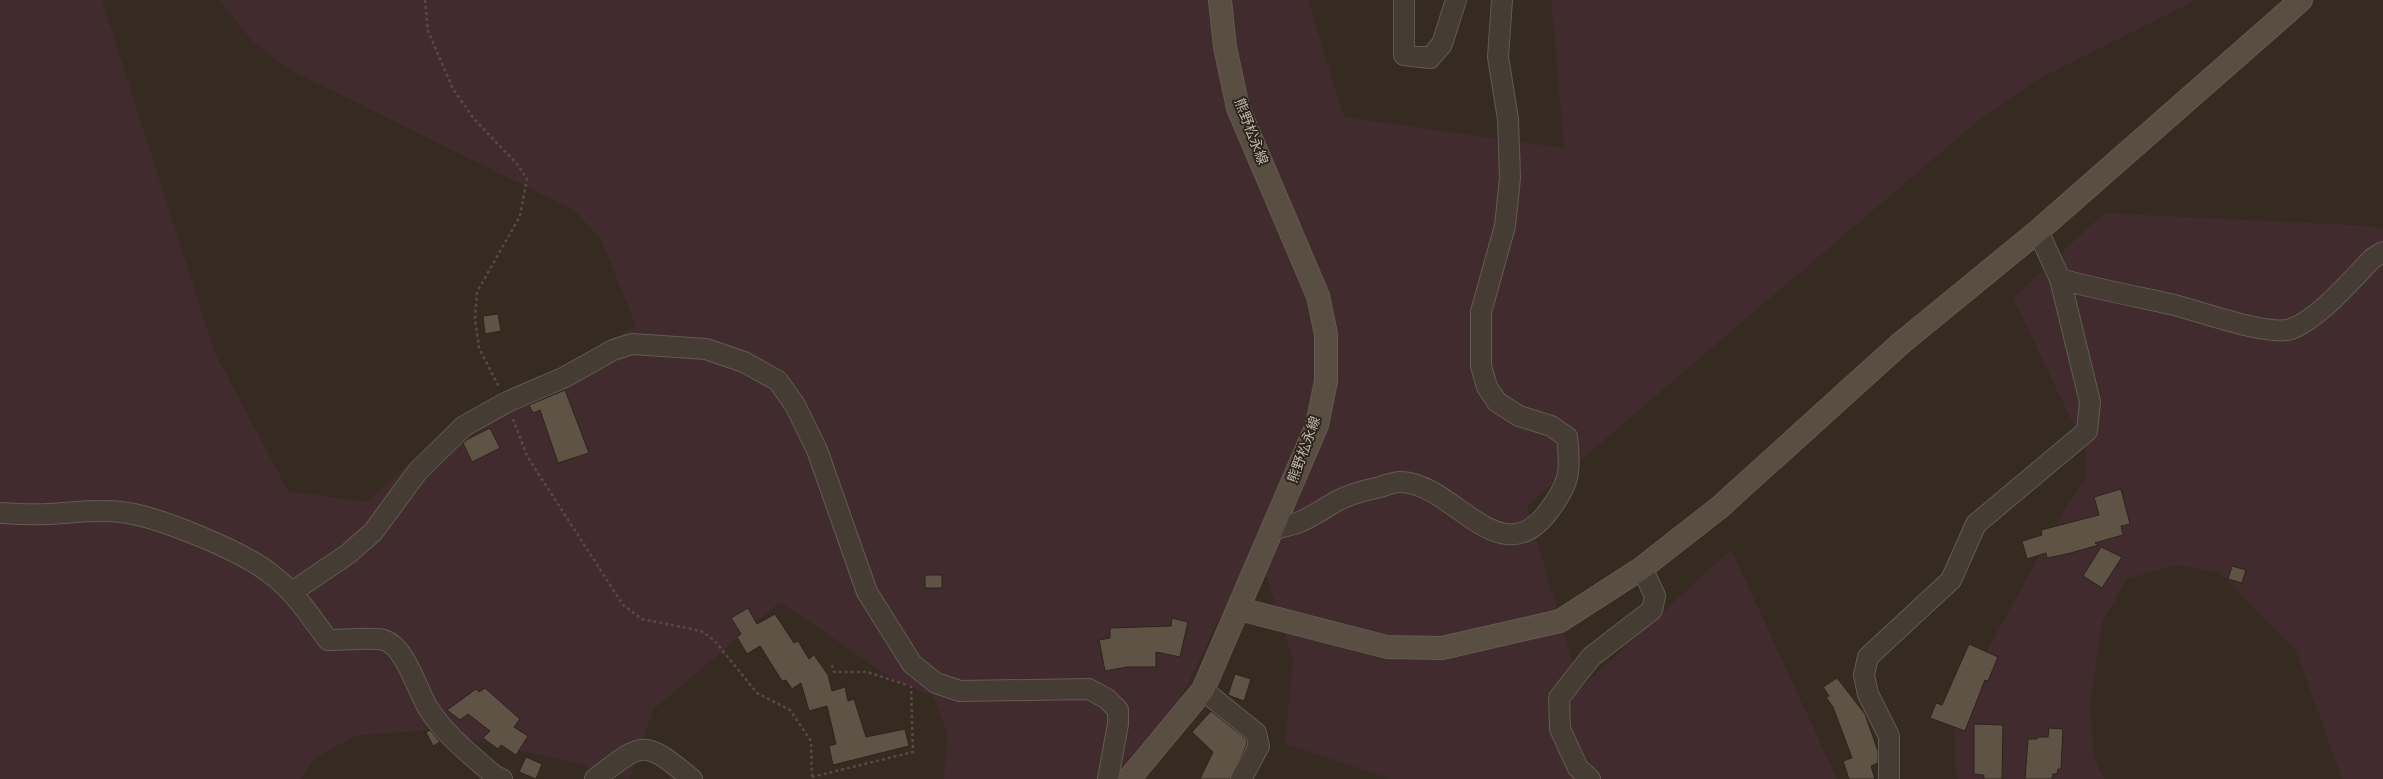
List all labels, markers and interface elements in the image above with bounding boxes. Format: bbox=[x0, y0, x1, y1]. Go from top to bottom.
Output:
street label: 熊野松永線 bbox=[1230, 96, 1271, 168]
street label: 熊野松永線 bbox=[1284, 414, 1325, 486]

